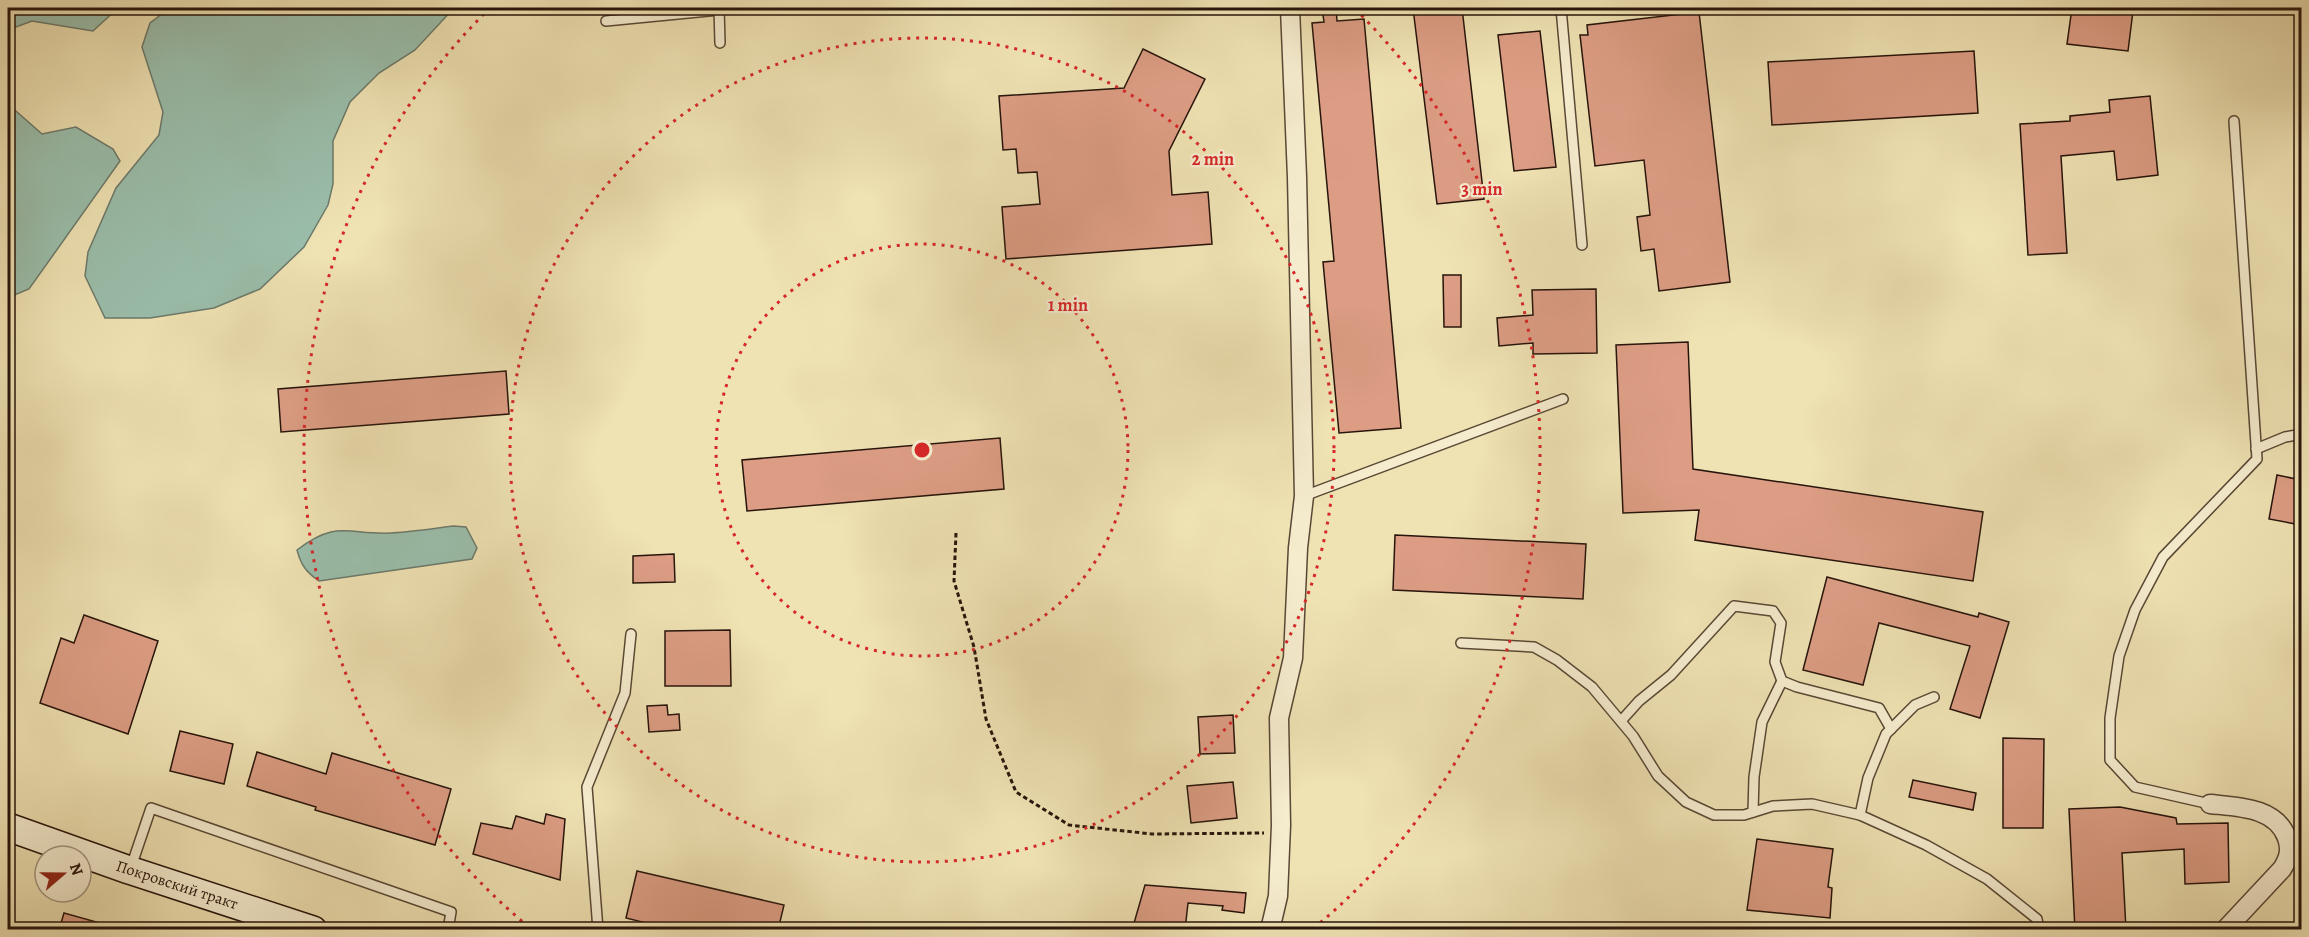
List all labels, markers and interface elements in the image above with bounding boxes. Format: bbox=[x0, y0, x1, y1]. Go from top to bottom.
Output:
text: 2 min bbox=[1192, 147, 1234, 171]
text: 3 min bbox=[1461, 177, 1503, 201]
text: 1 min bbox=[1048, 293, 1088, 317]
centre of rings bbox=[912, 440, 932, 460]
north arrow bbox=[33, 844, 93, 904]
street label: Покровский тракт bbox=[113, 855, 241, 915]
text: N bbox=[64, 860, 89, 879]

